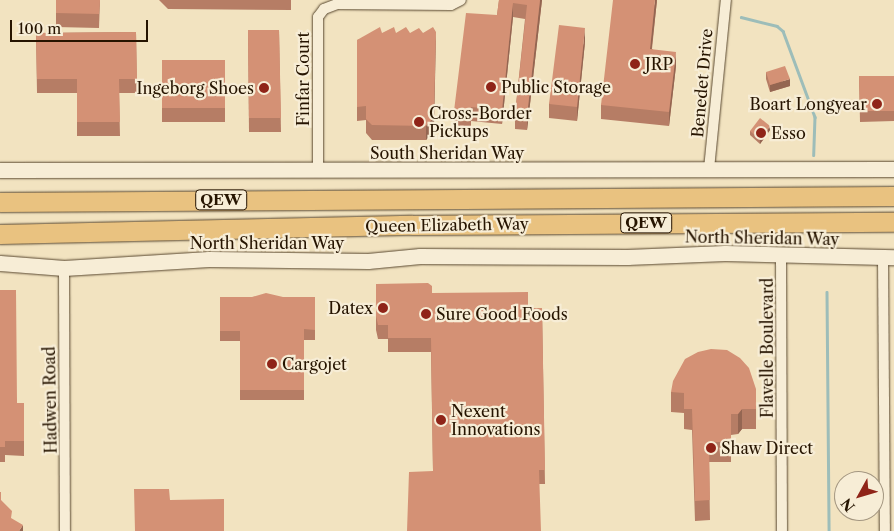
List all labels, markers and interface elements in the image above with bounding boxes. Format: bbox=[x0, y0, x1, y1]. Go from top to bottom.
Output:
scale bar bbox=[12, 10, 150, 42]
text: 100 m bbox=[18, 19, 61, 38]
street label: Benedet Drive bbox=[688, 28, 716, 138]
street label: Finfar Court bbox=[293, 32, 313, 126]
place label: JRP bbox=[645, 54, 673, 74]
marker: JRP bbox=[629, 58, 641, 70]
place label: Public Storage bbox=[501, 77, 611, 97]
place label: Ingeborg Shoes bbox=[136, 78, 254, 98]
marker: Public Storage bbox=[485, 81, 497, 93]
marker: Ingeborg Shoes bbox=[258, 82, 270, 94]
place label: Boart Longyear bbox=[750, 94, 867, 114]
marker: Boart Longyear bbox=[871, 98, 883, 110]
place label: Cross-Border Pickups bbox=[429, 103, 532, 141]
marker: Cross-Border Pickups bbox=[413, 116, 425, 128]
place label: Esso bbox=[771, 123, 806, 143]
marker: Esso bbox=[755, 127, 767, 139]
street label: South Sheridan Way bbox=[370, 143, 524, 163]
road number: QEW bbox=[195, 188, 247, 212]
road number: QEW bbox=[620, 210, 672, 236]
street label: Queen Elizabeth Way bbox=[365, 214, 529, 236]
street label: North Sheridan Way bbox=[684, 227, 840, 249]
street label: North Sheridan Way bbox=[190, 233, 344, 253]
street label: Flavelle Boulevard bbox=[757, 278, 777, 418]
place label: Datex bbox=[328, 298, 373, 318]
marker: Datex bbox=[377, 302, 389, 314]
place label: Sure Good Foods bbox=[436, 304, 568, 324]
marker: Sure Good Foods bbox=[420, 308, 432, 320]
street label: Hadwen Road bbox=[39, 346, 61, 454]
place label: Cargojet bbox=[282, 354, 347, 374]
marker: Cargojet bbox=[266, 358, 278, 370]
place label: Nexent Innovations bbox=[451, 401, 540, 439]
marker: Nexent Innovations bbox=[435, 414, 447, 426]
place label: Shaw Direct bbox=[721, 438, 813, 458]
marker: Shaw Direct bbox=[705, 442, 717, 454]
north arrow bbox=[834, 471, 884, 521]
text: N bbox=[837, 494, 859, 515]

